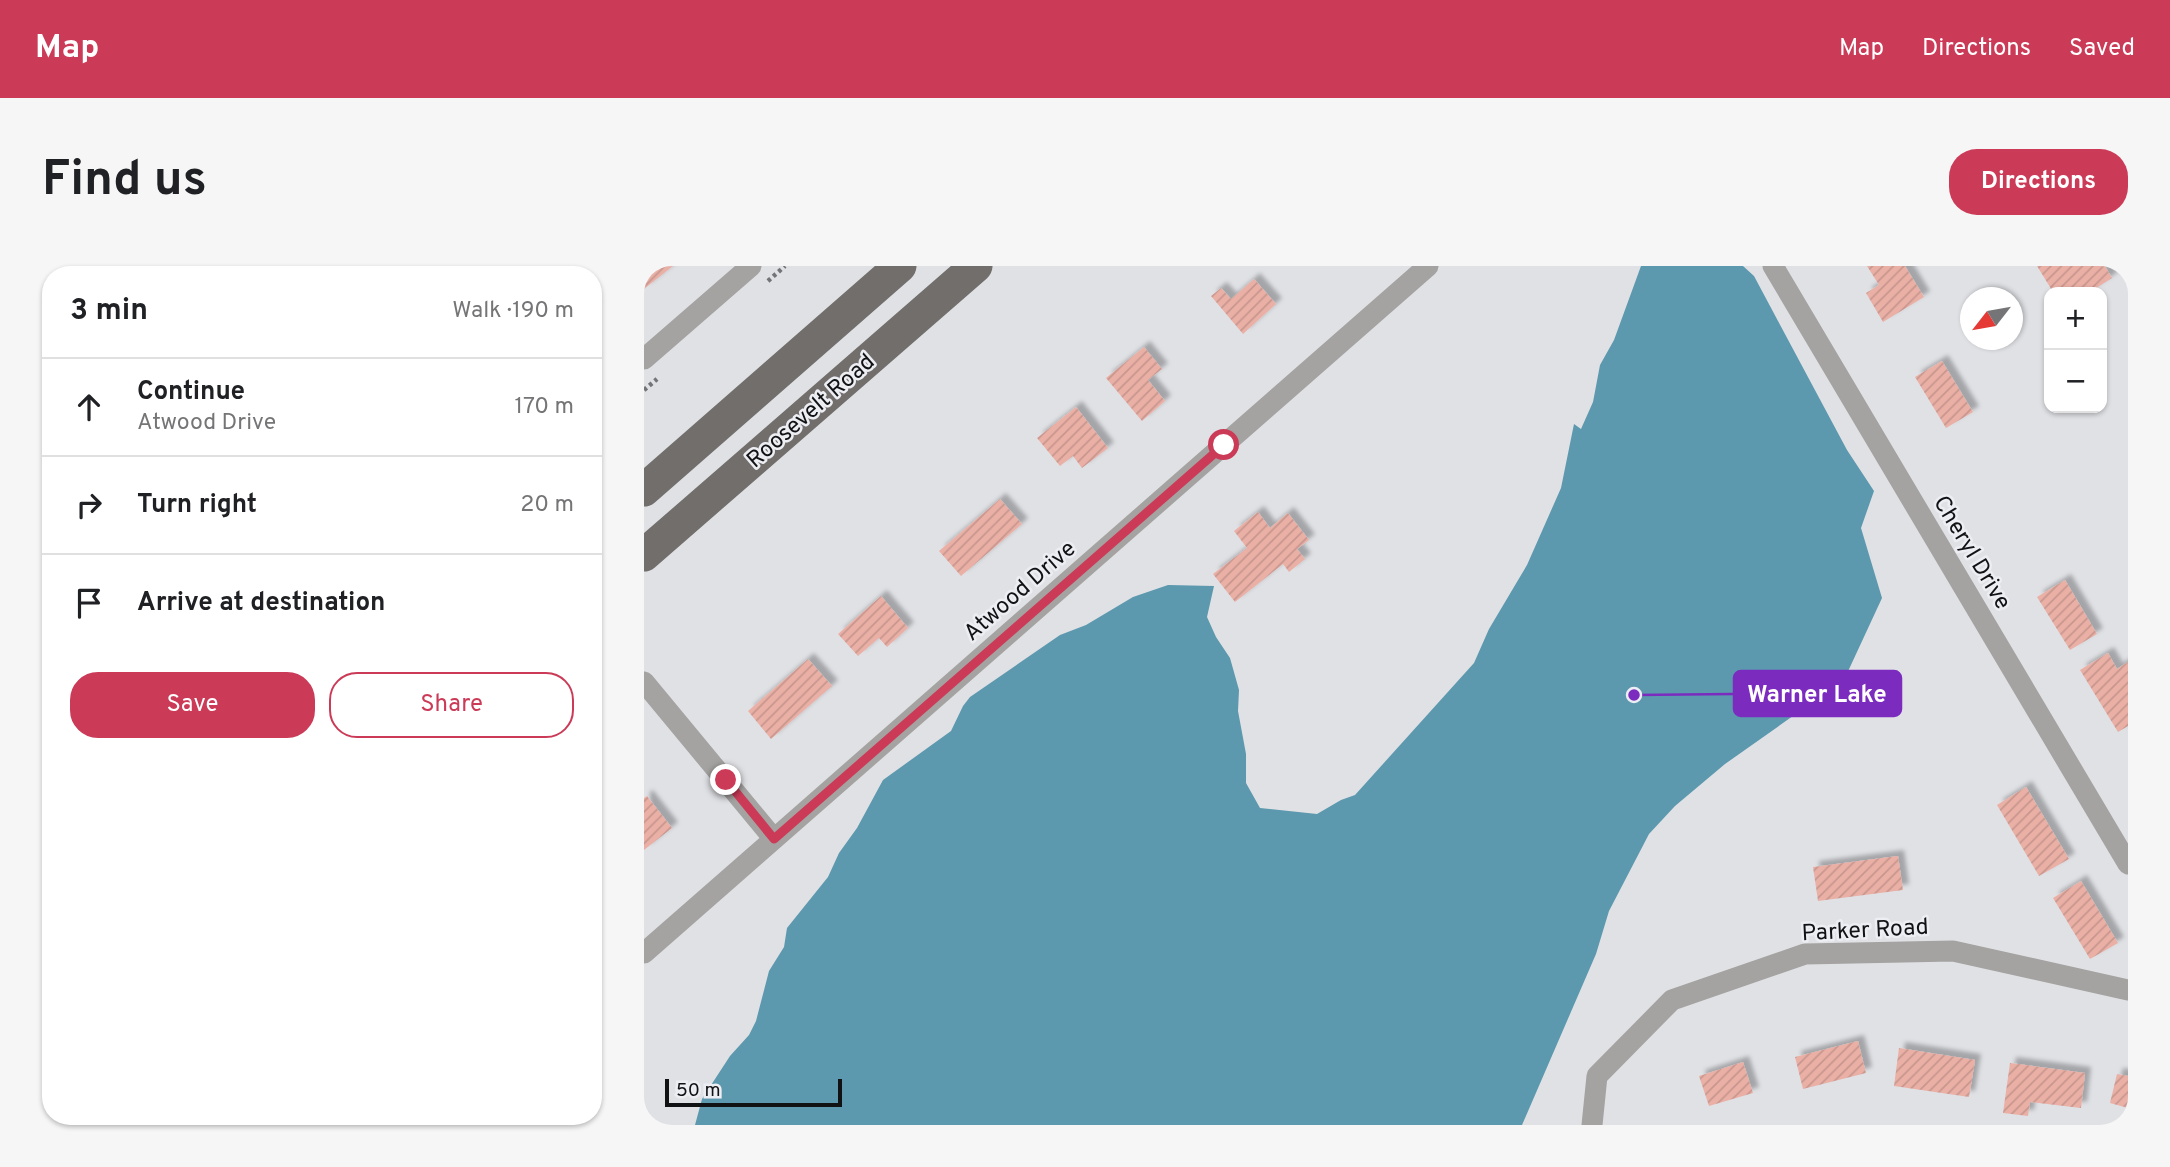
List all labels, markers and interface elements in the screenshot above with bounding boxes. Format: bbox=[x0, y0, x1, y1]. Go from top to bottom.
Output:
text: Map bbox=[35, 28, 99, 70]
text: Map bbox=[1839, 34, 1884, 64]
text: Directions bbox=[1922, 34, 2031, 64]
text: Saved bbox=[2069, 34, 2135, 64]
button: Directions bbox=[1949, 149, 2128, 215]
text: Find us bbox=[42, 151, 207, 213]
north arrow bbox=[1960, 287, 2023, 350]
map controls bbox=[2044, 287, 2107, 413]
button: + bbox=[2044, 287, 2107, 350]
text: 3 min bbox=[70, 293, 148, 330]
text: Walk · 190 m bbox=[452, 297, 574, 326]
street label: Roosevelt Road bbox=[742, 348, 882, 475]
button: − bbox=[2044, 350, 2107, 413]
text: Continue bbox=[137, 376, 245, 409]
icon: ahead bbox=[70, 388, 108, 426]
text: 170 m bbox=[515, 393, 574, 422]
text: Atwood Drive bbox=[137, 409, 276, 438]
route start bbox=[1208, 429, 1239, 460]
icon: right bbox=[70, 486, 108, 524]
text: Turn right bbox=[137, 489, 257, 522]
text: 20 m bbox=[520, 491, 574, 520]
street label: Cheryl Drive bbox=[1925, 491, 2016, 616]
street label: Atwood Drive bbox=[959, 535, 1083, 648]
icon: arrive bbox=[70, 584, 108, 622]
text: Arrive at destination bbox=[137, 587, 385, 620]
callout: Warner Lake bbox=[1734, 671, 1901, 716]
button: Save bbox=[70, 672, 315, 738]
button: Share bbox=[329, 672, 574, 738]
text: Warner Lake bbox=[1747, 681, 1887, 711]
route end bbox=[710, 764, 741, 795]
street label: Parker Road bbox=[1801, 914, 1929, 949]
scale bar bbox=[665, 1076, 842, 1108]
text: 50 m bbox=[676, 1079, 721, 1103]

